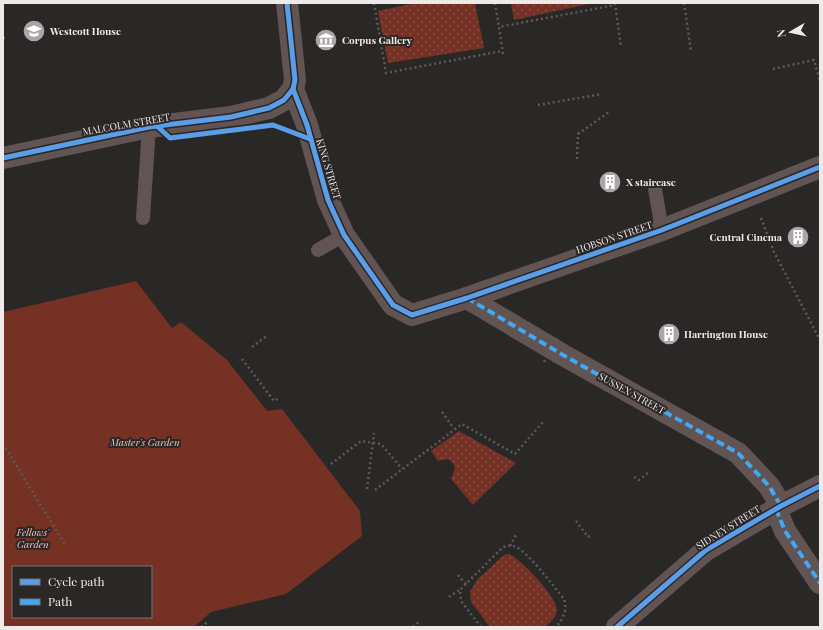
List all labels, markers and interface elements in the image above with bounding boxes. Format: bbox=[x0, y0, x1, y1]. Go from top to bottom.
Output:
north arrow bbox=[771, 12, 811, 52]
school or university icon: Westcott House bbox=[21, 18, 47, 44]
place label: Westcott House bbox=[49, 24, 121, 38]
museum icon: Corpus Gallery bbox=[313, 27, 339, 53]
text: N bbox=[773, 28, 789, 39]
place label: Corpus Gallery bbox=[342, 33, 413, 47]
street label: MALCOLM STREET bbox=[81, 109, 171, 139]
street label: KING STREET bbox=[313, 137, 345, 201]
building icon: X staircase bbox=[597, 169, 623, 195]
place label: X staircase bbox=[626, 175, 676, 189]
street label: HOBSON STREET bbox=[574, 217, 654, 257]
building icon: Central Cinema bbox=[785, 224, 811, 250]
place label: Central Cinema bbox=[709, 230, 783, 244]
building icon: Harrington House bbox=[656, 321, 682, 347]
place label: Harrington House bbox=[684, 327, 768, 341]
street label: SUSSEX STREET bbox=[596, 369, 668, 417]
park label: Master's Garden bbox=[109, 435, 180, 449]
street label: SIDNEY STREET bbox=[693, 502, 763, 552]
park label: Fellows' Garden bbox=[16, 525, 50, 551]
legend bbox=[12, 566, 152, 618]
text: Cycle path bbox=[48, 573, 105, 589]
text: Path bbox=[48, 593, 72, 609]

